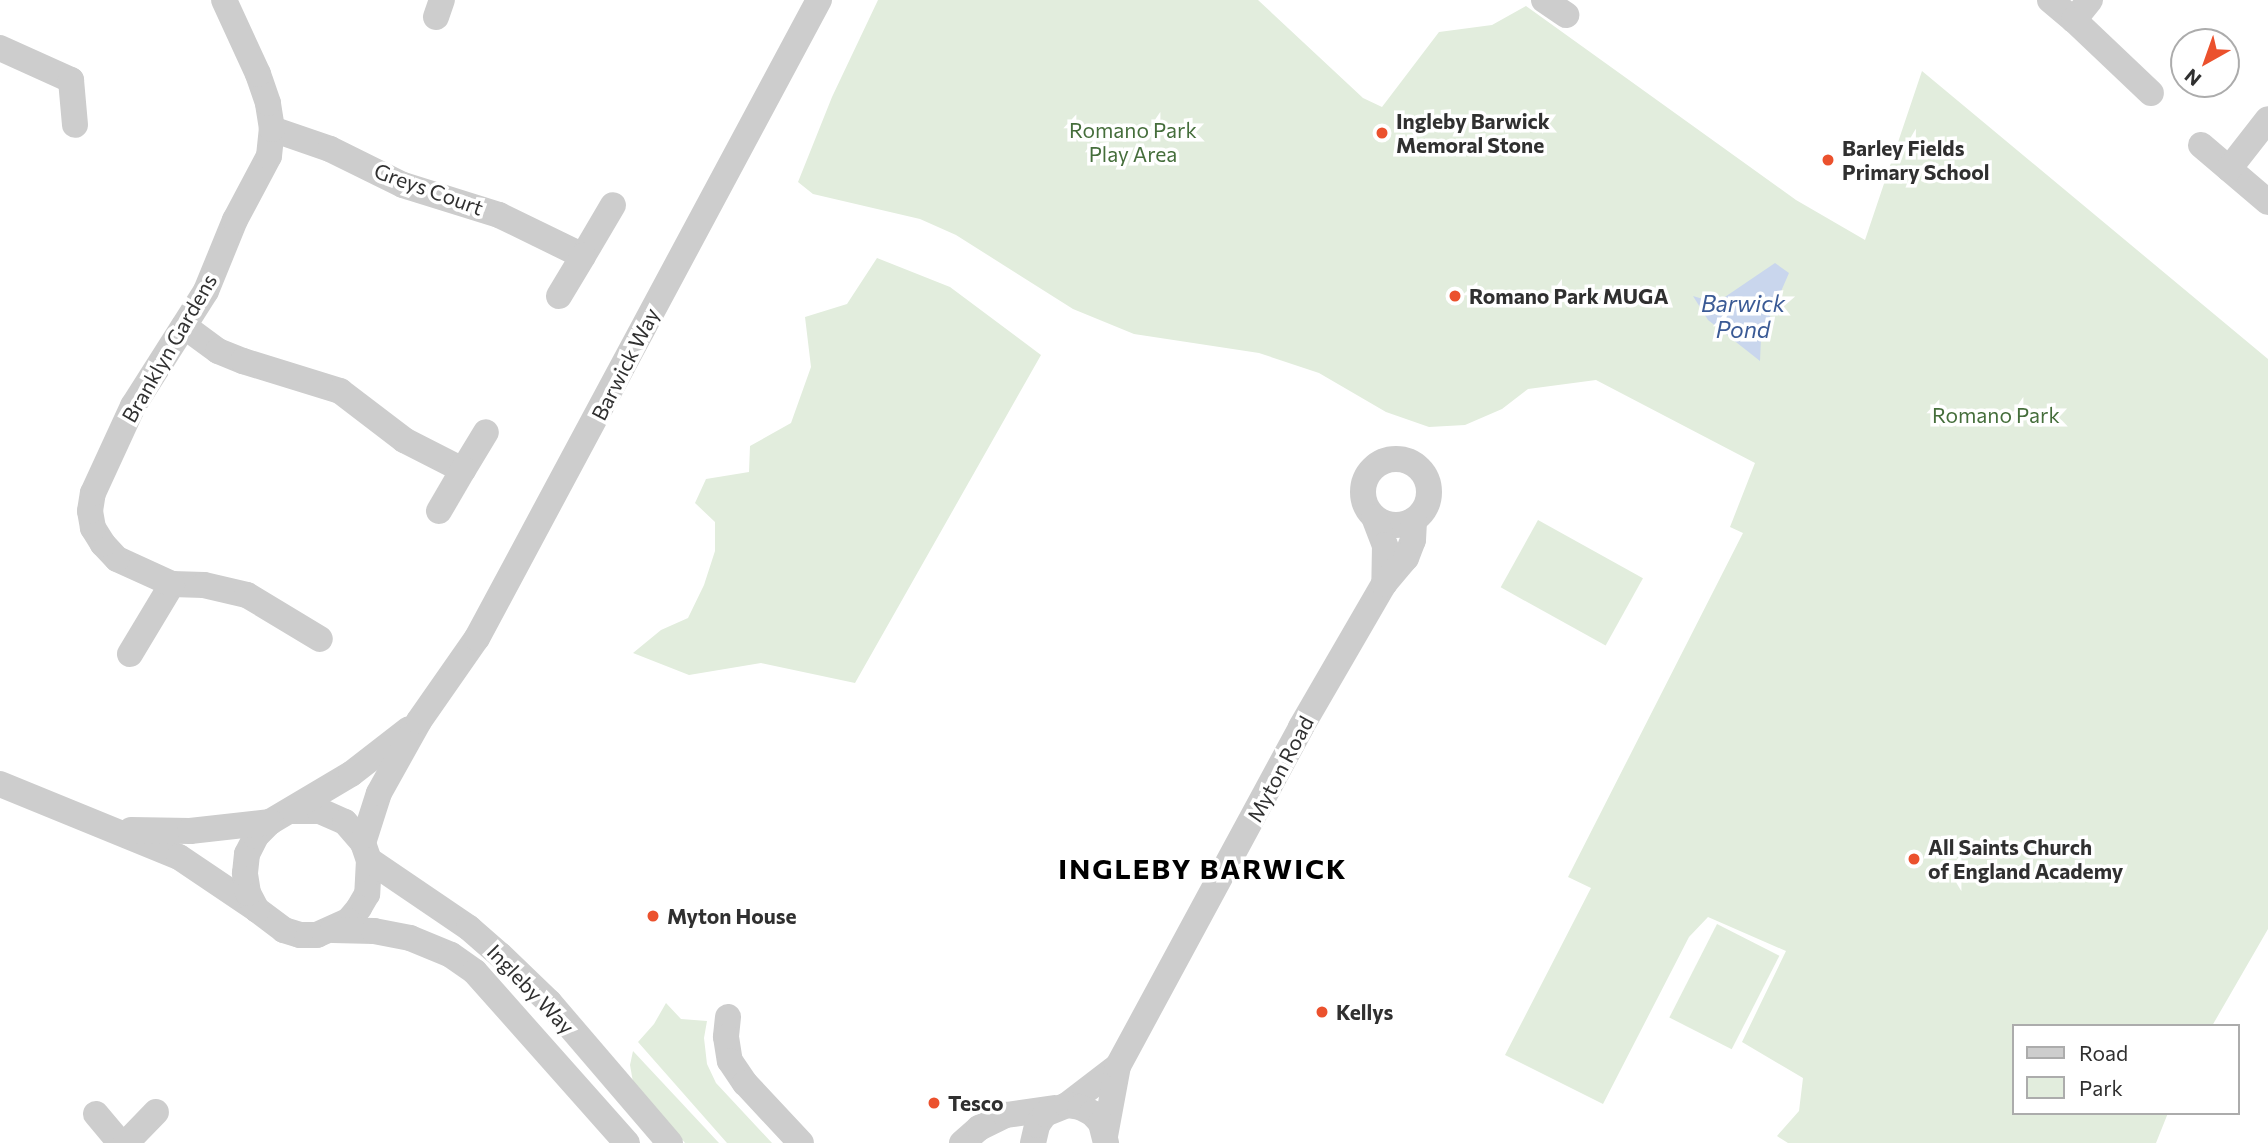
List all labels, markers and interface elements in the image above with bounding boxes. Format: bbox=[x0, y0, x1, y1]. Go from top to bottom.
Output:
north arrow bbox=[2170, 28, 2240, 98]
text: N bbox=[2180, 65, 2205, 91]
place label: Ingleby Barwick Memoral Stone bbox=[1396, 108, 1550, 158]
park label: Romano Park Play Area bbox=[1069, 117, 1197, 167]
marker: Ingleby Barwick Memoral Stone bbox=[1374, 125, 1390, 141]
place label: Barley Fields Primary School bbox=[1842, 135, 1989, 185]
marker: Barley Fields Primary School bbox=[1820, 152, 1836, 168]
street label: Greys Court bbox=[371, 158, 487, 220]
street label: Branklyn Gardens bbox=[116, 269, 222, 427]
place label: Romano Park MUGA bbox=[1469, 283, 1668, 309]
marker: Romano Park MUGA bbox=[1447, 288, 1463, 304]
water label: Barwick Pond bbox=[1701, 289, 1785, 343]
street label: Barwick Way bbox=[586, 304, 664, 424]
park label: Romano Park bbox=[1932, 402, 2060, 428]
street label: Myton Road bbox=[1242, 712, 1318, 826]
place label: All Saints Church of England Academy bbox=[1928, 834, 2123, 884]
district label: INGLEBY BARWICK bbox=[1060, 851, 1346, 885]
marker: All Saints Church of England Academy bbox=[1906, 851, 1922, 867]
place label: Myton House bbox=[667, 903, 797, 929]
marker: Myton House bbox=[645, 908, 661, 924]
street label: Ingleby Way bbox=[482, 939, 580, 1039]
place label: Kellys bbox=[1336, 999, 1393, 1025]
marker: Kellys bbox=[1314, 1004, 1330, 1020]
legend bbox=[2012, 1024, 2240, 1115]
text: Road bbox=[2079, 1040, 2128, 1065]
text: Park bbox=[2079, 1075, 2123, 1100]
place label: Tesco bbox=[948, 1090, 1004, 1116]
marker: Tesco bbox=[926, 1095, 942, 1111]

